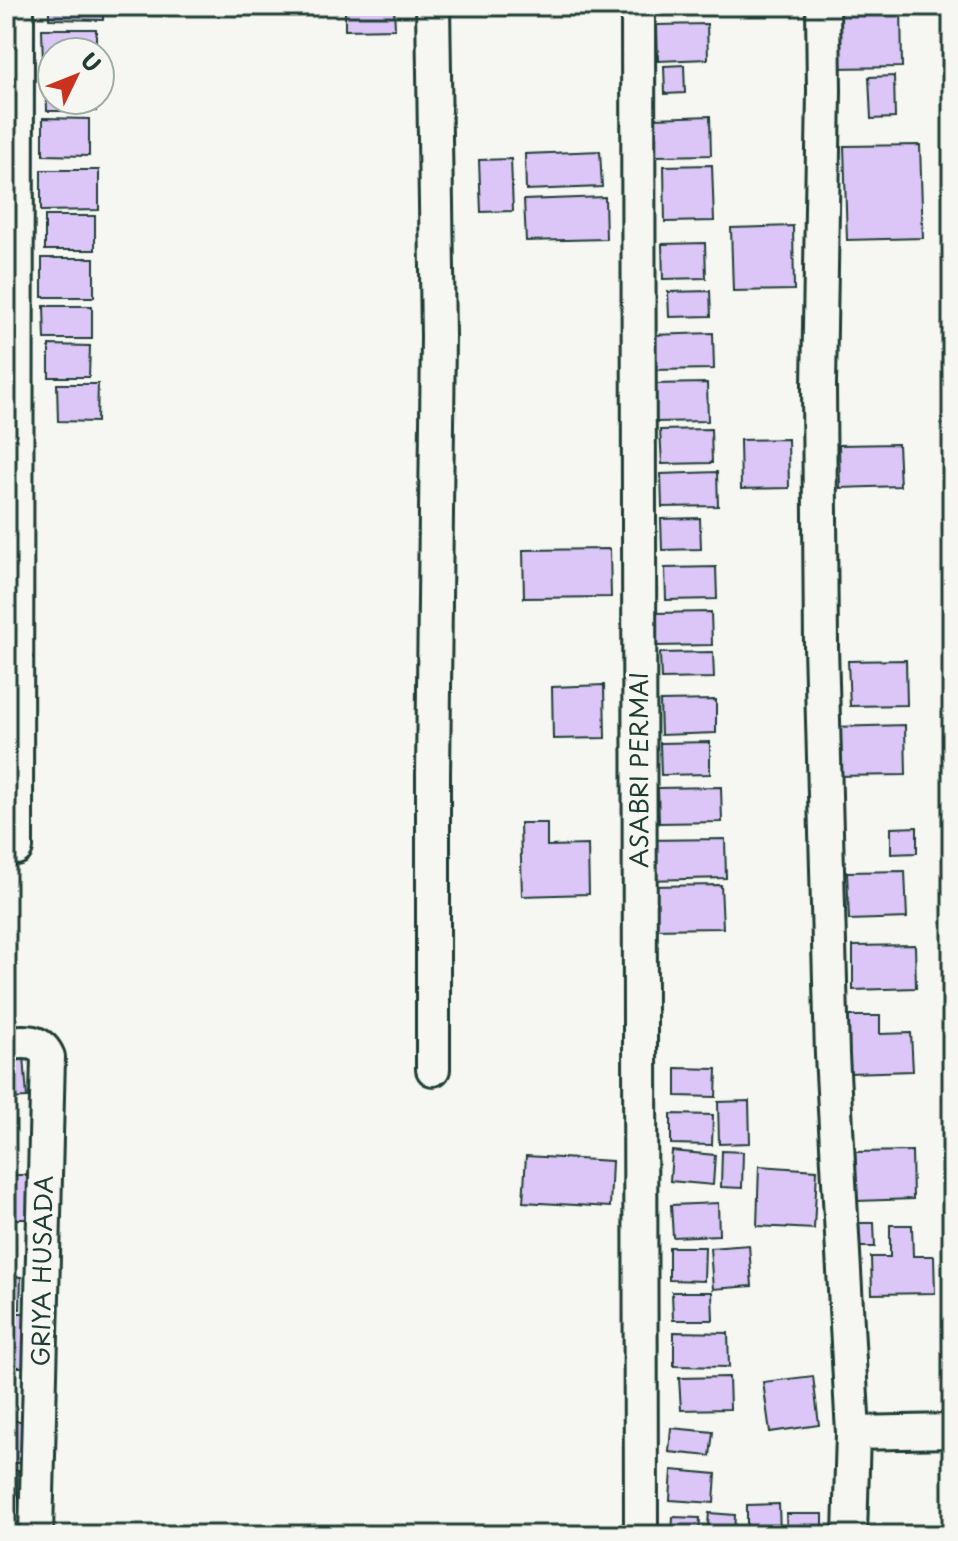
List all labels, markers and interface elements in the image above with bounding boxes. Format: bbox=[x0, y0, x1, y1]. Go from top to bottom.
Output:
north arrow bbox=[36, 36, 116, 116]
text: U bbox=[74, 44, 110, 79]
street label: ASABRI PERMAI bbox=[620, 672, 656, 868]
street label: GRIYA HUSADA bbox=[21, 1175, 61, 1367]

